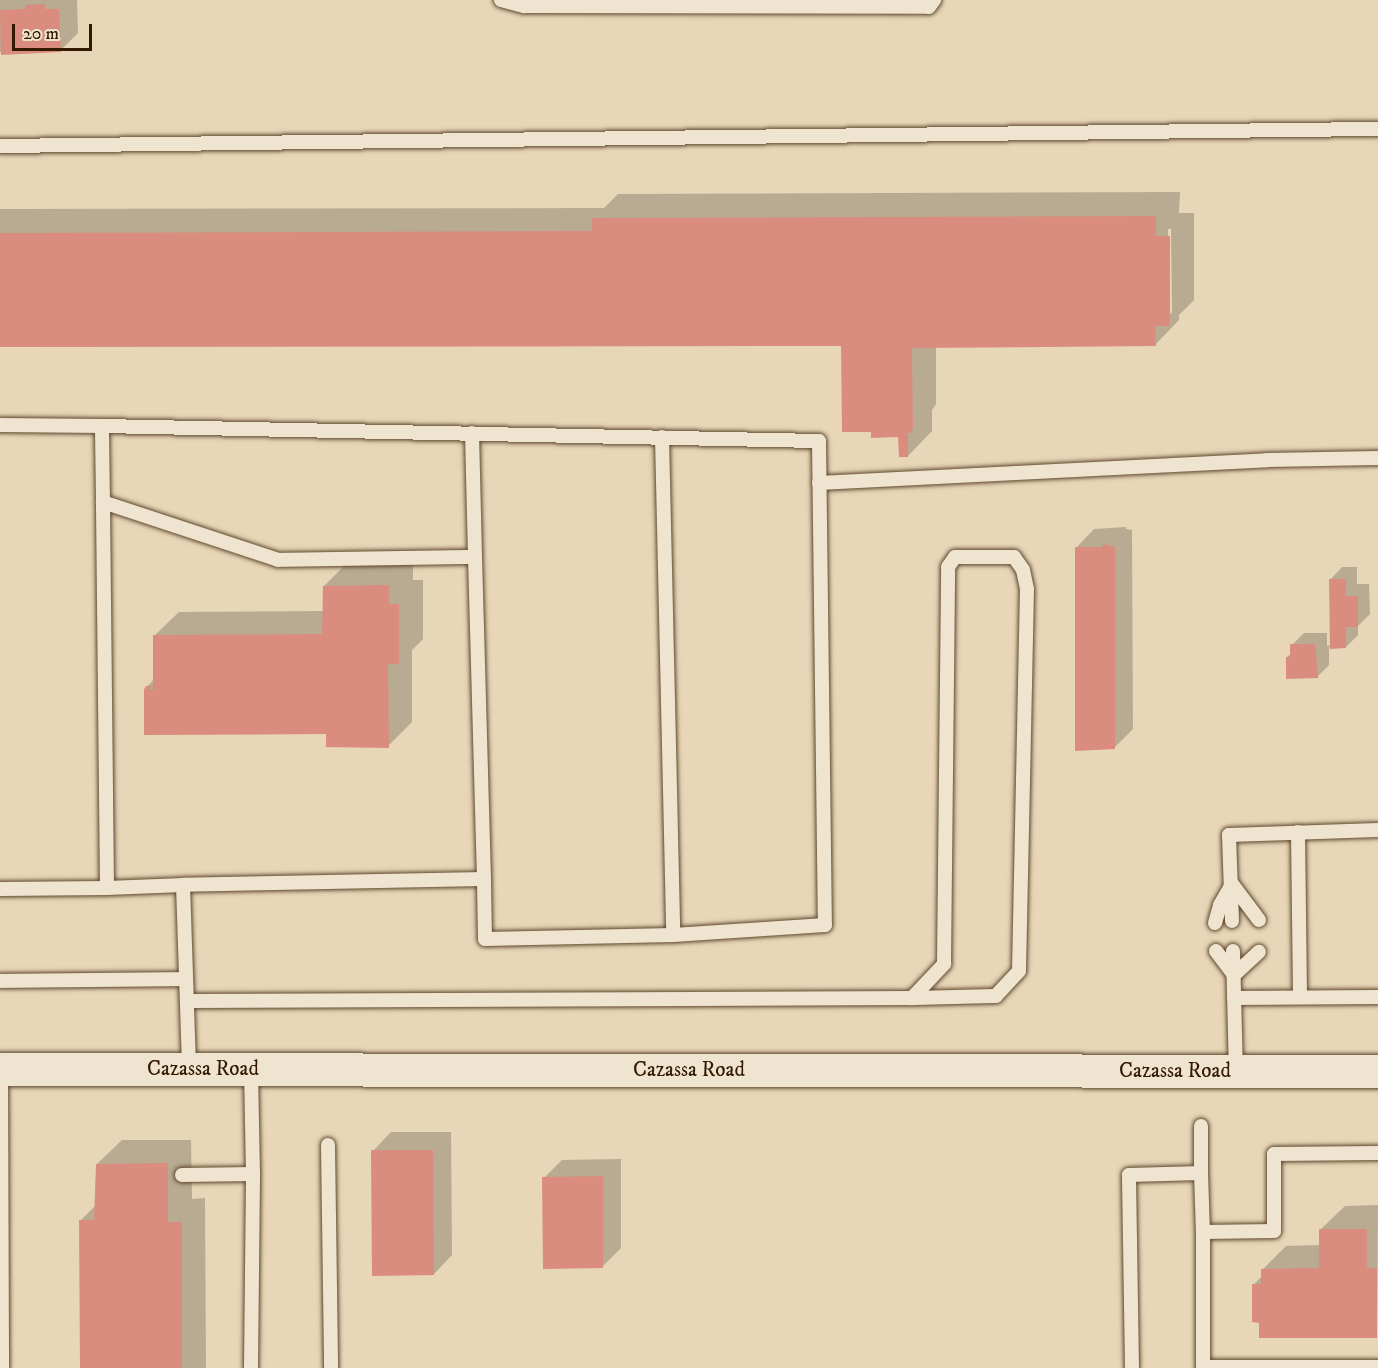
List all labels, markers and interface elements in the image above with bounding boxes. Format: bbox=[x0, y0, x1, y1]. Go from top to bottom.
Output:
scale bar bbox=[15, 12, 94, 50]
text: 20 m bbox=[23, 23, 59, 45]
street label: Cazassa Road bbox=[147, 1056, 259, 1082]
street label: Cazassa Road bbox=[633, 1057, 745, 1083]
street label: Cazassa Road bbox=[1119, 1058, 1231, 1084]

